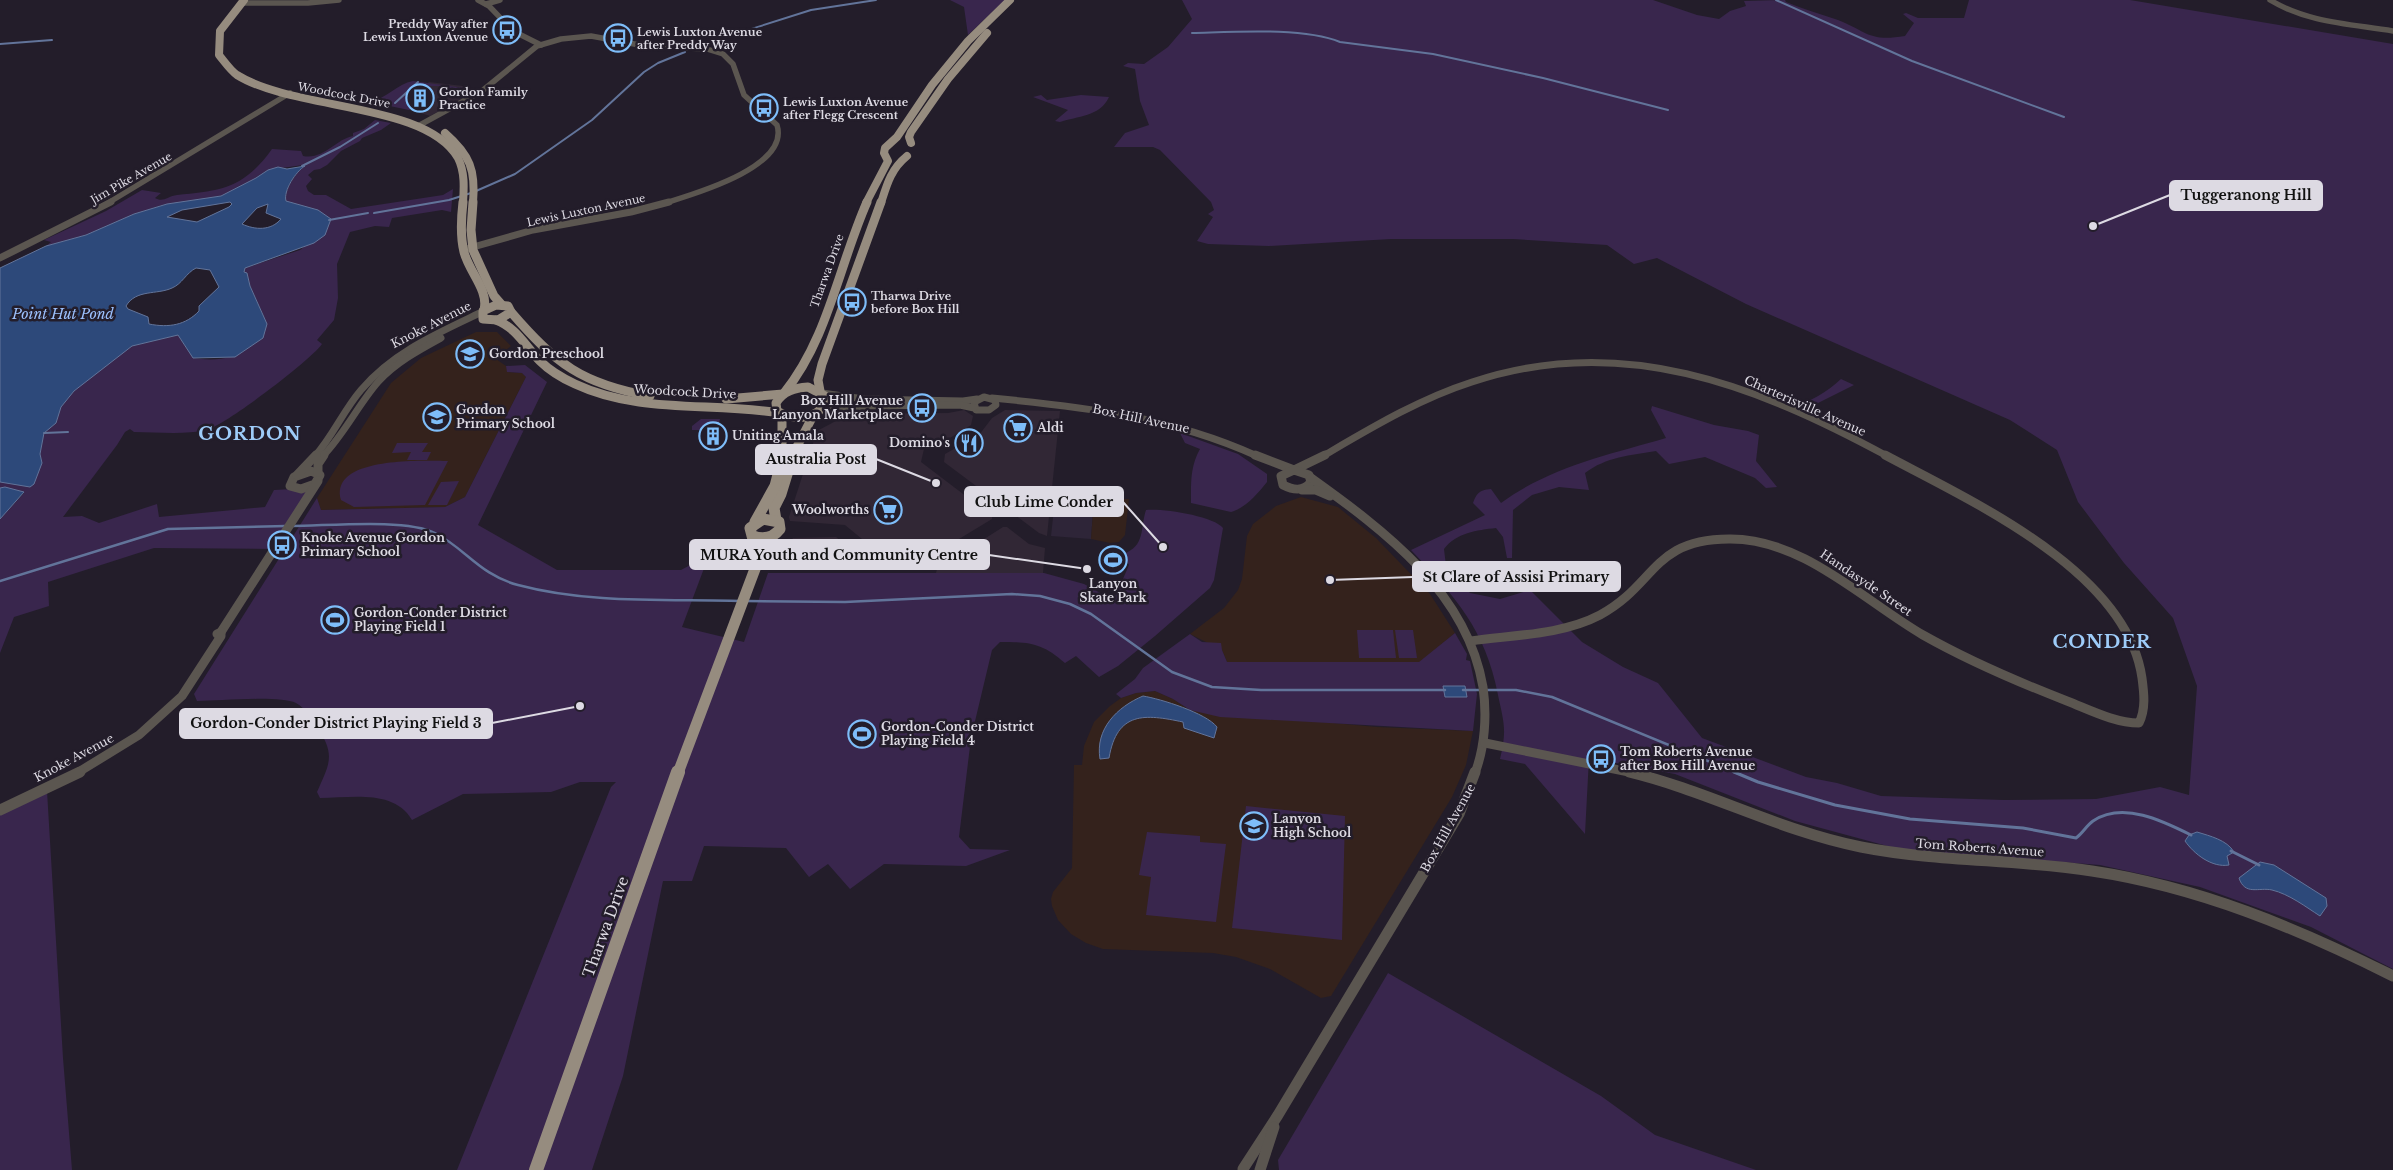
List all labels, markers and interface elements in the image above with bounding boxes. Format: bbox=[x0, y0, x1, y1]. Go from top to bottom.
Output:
bus stop icon: Preddy Way after Lewis Luxton Avenue bbox=[492, 15, 522, 45]
place label: Preddy Way after Lewis Luxton Avenue bbox=[363, 17, 489, 44]
bus stop icon: Lewis Luxton Avenue after Preddy Way bbox=[603, 23, 633, 53]
place label: Lewis Luxton Avenue after Preddy Way bbox=[637, 25, 763, 52]
street label: Woodcock Drive bbox=[296, 79, 392, 111]
building icon: Gordon Family Practice bbox=[405, 83, 435, 113]
place label: Gordon Family Practice bbox=[439, 85, 529, 112]
bus stop icon: Lewis Luxton Avenue after Flegg Crescent bbox=[749, 93, 779, 123]
place label: Lewis Luxton Avenue after Flegg Crescent bbox=[783, 95, 909, 122]
street label: Jim Pike Avenue bbox=[86, 149, 174, 208]
callout: Tuggeranong Hill bbox=[2170, 181, 2322, 210]
text: Tuggeranong Hill bbox=[2180, 186, 2312, 204]
street label: Lewis Luxton Avenue bbox=[525, 191, 647, 229]
street label: Tharwa Drive bbox=[807, 232, 847, 310]
bus stop icon: Tharwa Drive before Box Hill bbox=[837, 287, 867, 317]
place label: Tharwa Drive before Box Hill bbox=[870, 289, 960, 316]
street label: Knoke Avenue bbox=[388, 298, 473, 351]
water label: Point Hut Pond bbox=[11, 305, 115, 323]
school or university icon: Gordon Preschool bbox=[455, 339, 485, 369]
place label: Gordon Preschool bbox=[489, 346, 605, 361]
street label: Charterisville Avenue bbox=[1742, 372, 1868, 439]
street label: Woodcock Drive bbox=[632, 381, 737, 402]
place label: Box Hill Avenue Lanyon Marketplace bbox=[772, 393, 903, 422]
bus stop icon: Box Hill Avenue Lanyon Marketplace bbox=[907, 393, 937, 423]
street label: Box Hill Avenue bbox=[1091, 401, 1191, 436]
school or university icon: Gordon Primary School bbox=[422, 402, 452, 432]
place label: Gordon Primary School bbox=[456, 402, 556, 431]
supermarket icon: Aldi bbox=[1003, 413, 1033, 443]
place label: Aldi bbox=[1036, 420, 1064, 435]
building icon: Uniting Amala bbox=[698, 421, 728, 451]
district label: GORDON bbox=[198, 423, 302, 445]
place label: Uniting Amala bbox=[732, 428, 824, 443]
restaurant icon: Domino's bbox=[954, 428, 984, 458]
place label: Domino's bbox=[889, 435, 950, 450]
callout: Australia Post bbox=[756, 445, 876, 474]
text: Australia Post bbox=[765, 450, 867, 468]
callout: Club Lime Conder bbox=[965, 487, 1123, 516]
text: Club Lime Conder bbox=[975, 493, 1113, 511]
supermarket icon: Woolworths bbox=[873, 495, 903, 525]
place label: Woolworths bbox=[791, 502, 869, 517]
bus stop icon: Knoke Avenue Gordon Primary School bbox=[267, 530, 297, 560]
place label: Knoke Avenue Gordon Primary School bbox=[301, 530, 445, 559]
callout: MURA Youth and Community Centre bbox=[690, 540, 989, 569]
sports icon: Lanyon Skate Park bbox=[1098, 545, 1128, 575]
text: MURA Youth and Community Centre bbox=[700, 546, 978, 564]
street label: Handasyde Street bbox=[1817, 546, 1916, 619]
callout: St Clare of Assisi Primary bbox=[1413, 562, 1620, 591]
text: St Clare of Assisi Primary bbox=[1423, 568, 1610, 586]
place label: Lanyon Skate Park bbox=[1080, 576, 1147, 605]
sports icon: Gordon-Conder District Playing Field 1 bbox=[320, 605, 350, 635]
place label: Gordon-Conder District Playing Field 1 bbox=[354, 605, 507, 634]
district label: CONDER bbox=[2052, 631, 2152, 653]
callout: Gordon-Conder District Playing Field 3 bbox=[180, 709, 492, 738]
text: Gordon-Conder District Playing Field 3 bbox=[190, 714, 482, 732]
sports icon: Gordon-Conder District Playing Field 4 bbox=[847, 719, 877, 749]
place label: Gordon-Conder District Playing Field 4 bbox=[881, 719, 1034, 748]
street label: Knoke Avenue bbox=[31, 730, 116, 785]
bus stop icon: Tom Roberts Avenue after Box Hill Avenue bbox=[1586, 744, 1616, 774]
place label: Tom Roberts Avenue after Box Hill Avenue bbox=[1620, 744, 1755, 773]
street label: Box Hill Avenue bbox=[1417, 781, 1478, 875]
school or university icon: Lanyon High School bbox=[1239, 811, 1269, 841]
place label: Lanyon High School bbox=[1273, 811, 1352, 840]
street label: Tom Roberts Avenue bbox=[1915, 836, 2045, 859]
street label: Tharwa Drive bbox=[579, 874, 633, 980]

